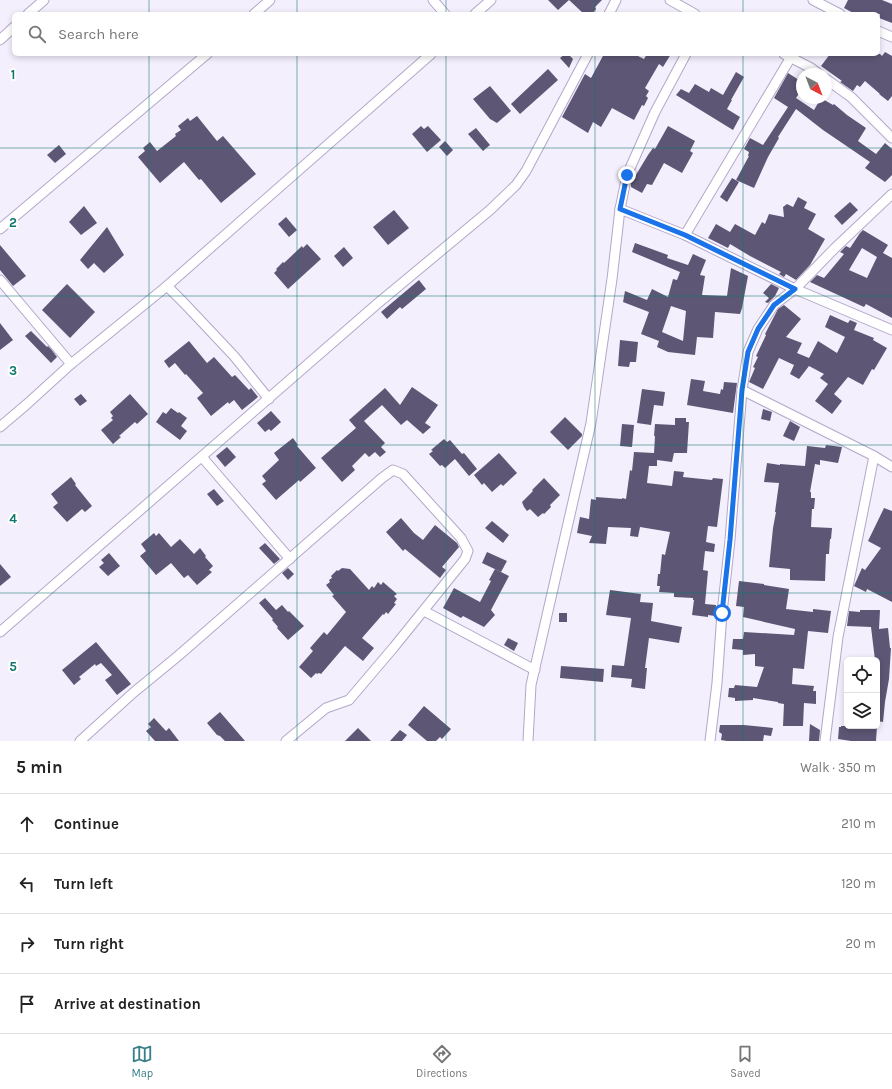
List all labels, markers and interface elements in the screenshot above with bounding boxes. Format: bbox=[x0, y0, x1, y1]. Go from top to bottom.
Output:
search box bbox=[12, 12, 880, 56]
icon: search bbox=[26, 23, 48, 45]
text: Search here bbox=[58, 25, 139, 43]
text: 1 bbox=[11, 67, 15, 82]
north arrow bbox=[796, 68, 832, 104]
route end bbox=[618, 166, 636, 184]
text: 2 bbox=[9, 215, 17, 230]
text: 3 bbox=[9, 363, 17, 378]
text: 4 bbox=[9, 511, 17, 526]
route start bbox=[713, 604, 731, 622]
map controls bbox=[844, 657, 880, 729]
button: locate bbox=[844, 657, 880, 693]
text: 5 bbox=[9, 659, 17, 674]
button: layers bbox=[844, 693, 880, 729]
text: 5 min bbox=[16, 757, 63, 777]
text: Walk · 350 m bbox=[800, 760, 876, 775]
icon: ahead bbox=[16, 813, 38, 835]
text: Continue bbox=[54, 815, 119, 833]
text: 210 m bbox=[841, 816, 876, 831]
icon: left bbox=[16, 873, 38, 895]
text: Turn left bbox=[54, 875, 113, 893]
text: 120 m bbox=[841, 876, 876, 891]
icon: right bbox=[16, 933, 38, 955]
text: Turn right bbox=[54, 935, 124, 953]
text: 20 m bbox=[846, 936, 876, 951]
icon: arrive bbox=[16, 993, 38, 1015]
text: Arrive at destination bbox=[54, 995, 201, 1013]
tab: Map bbox=[131, 1043, 153, 1080]
tab: Directions bbox=[416, 1043, 468, 1080]
tab: Saved bbox=[730, 1043, 761, 1080]

